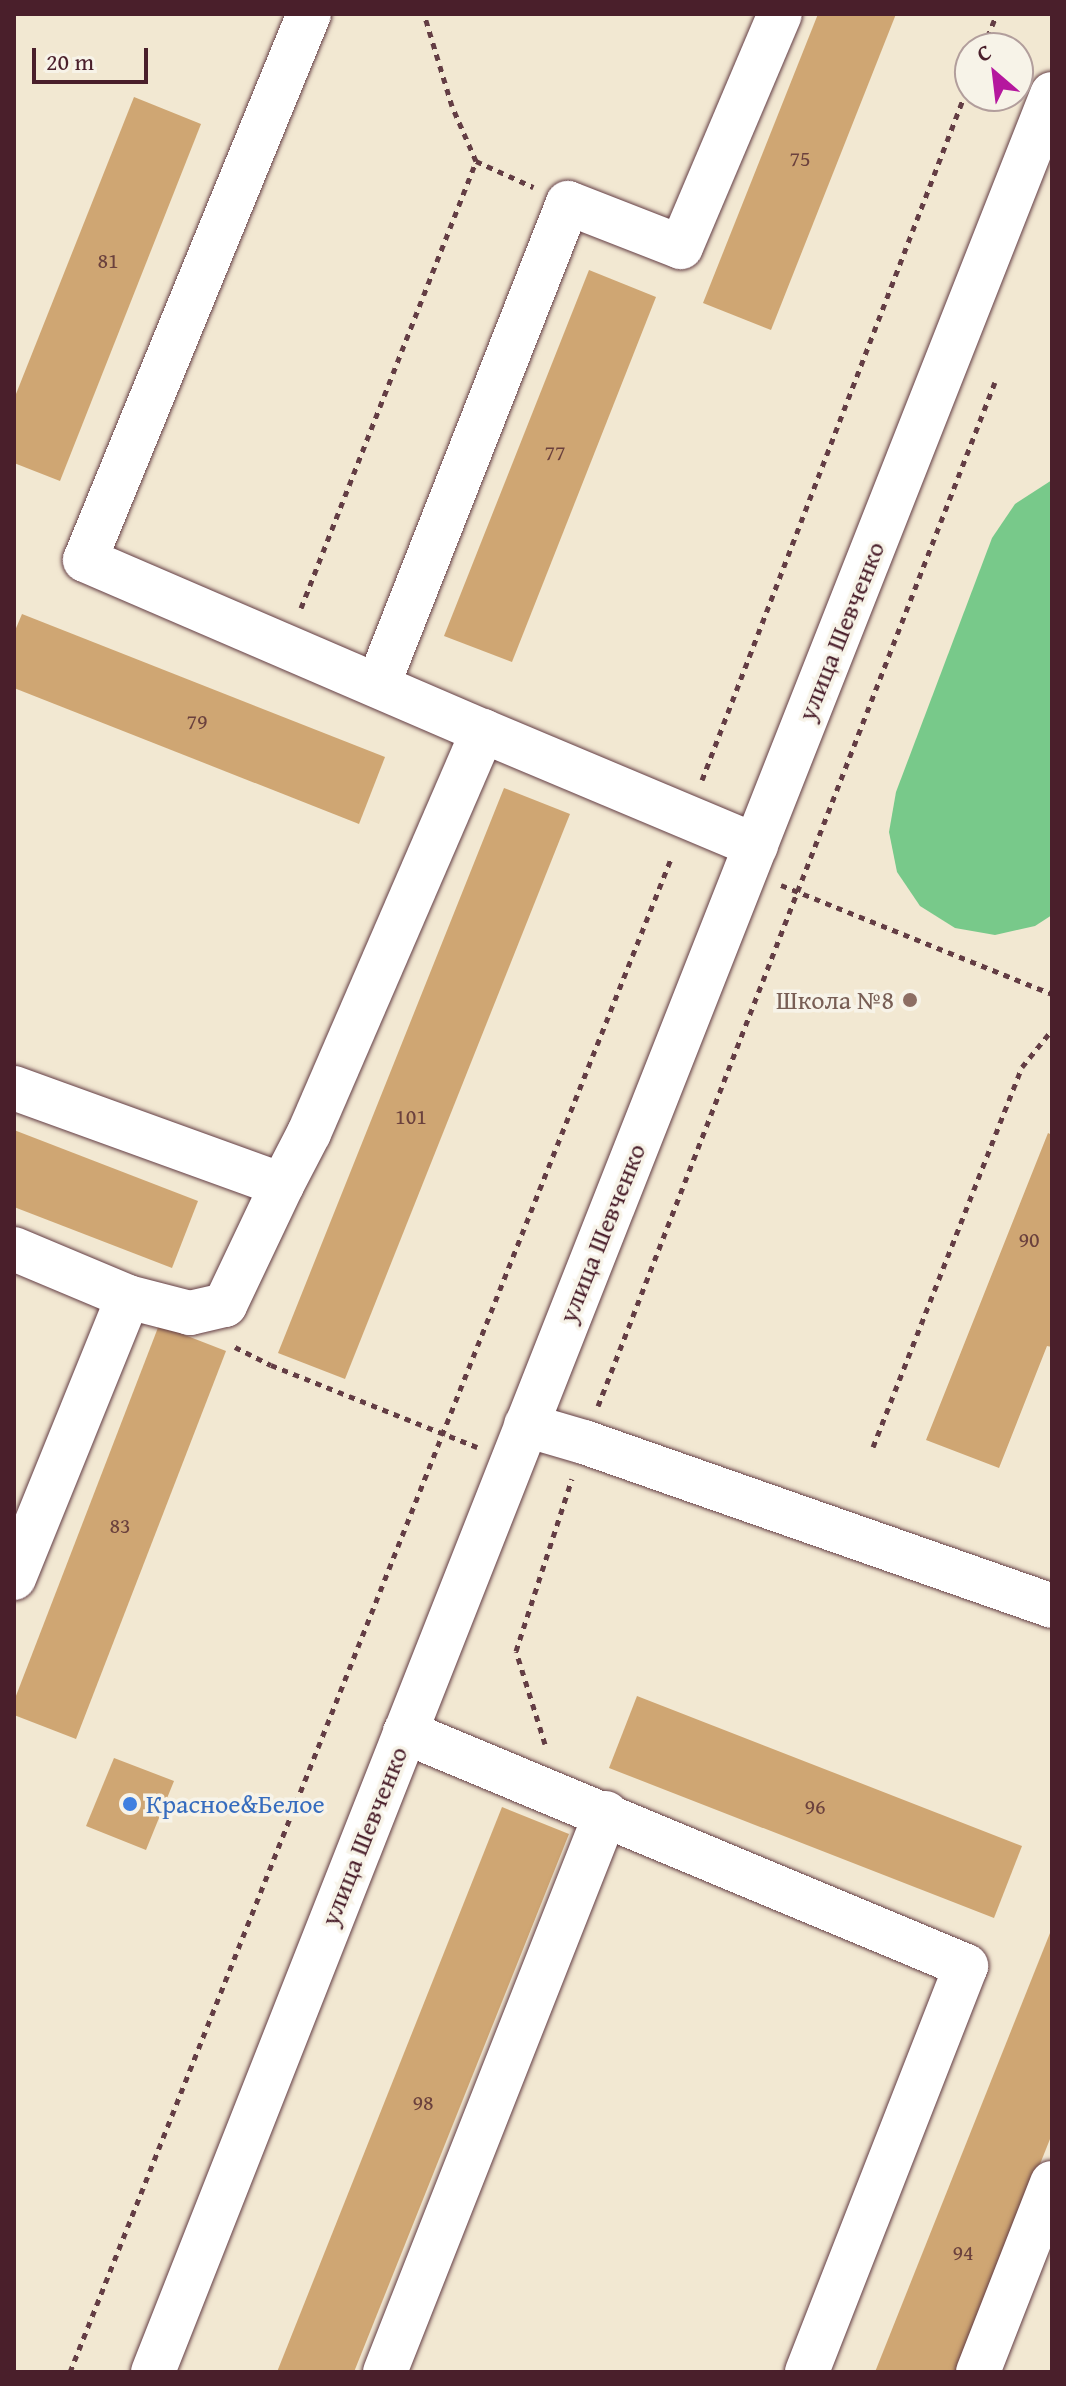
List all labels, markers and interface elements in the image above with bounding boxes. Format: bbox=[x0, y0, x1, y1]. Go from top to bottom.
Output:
scale bar bbox=[36, 32, 152, 82]
north arrow bbox=[954, 32, 1034, 112]
text: С bbox=[971, 36, 997, 70]
text: 20 m bbox=[46, 44, 94, 79]
house number: 75 bbox=[789, 146, 811, 172]
house number: 81 bbox=[97, 248, 119, 274]
house number: 77 bbox=[544, 440, 566, 466]
street label: улица Шевченко bbox=[791, 537, 891, 725]
house number: 79 bbox=[186, 709, 208, 735]
place label: Школа №8 bbox=[776, 984, 894, 1016]
marker: Школа №8 bbox=[901, 991, 919, 1009]
house number: 101 bbox=[395, 1104, 427, 1130]
street label: улица Шевченко bbox=[552, 1139, 652, 1327]
house number: 90 bbox=[1018, 1227, 1040, 1253]
house number: 83 bbox=[109, 1513, 131, 1539]
street label: улица Шевченко bbox=[314, 1742, 414, 1930]
place label: Красное&Белое bbox=[146, 1788, 325, 1820]
house number: 96 bbox=[804, 1794, 826, 1820]
marker: Красное&Белое bbox=[121, 1795, 139, 1813]
house number: 98 bbox=[412, 2090, 434, 2116]
house number: 94 bbox=[952, 2240, 974, 2266]

